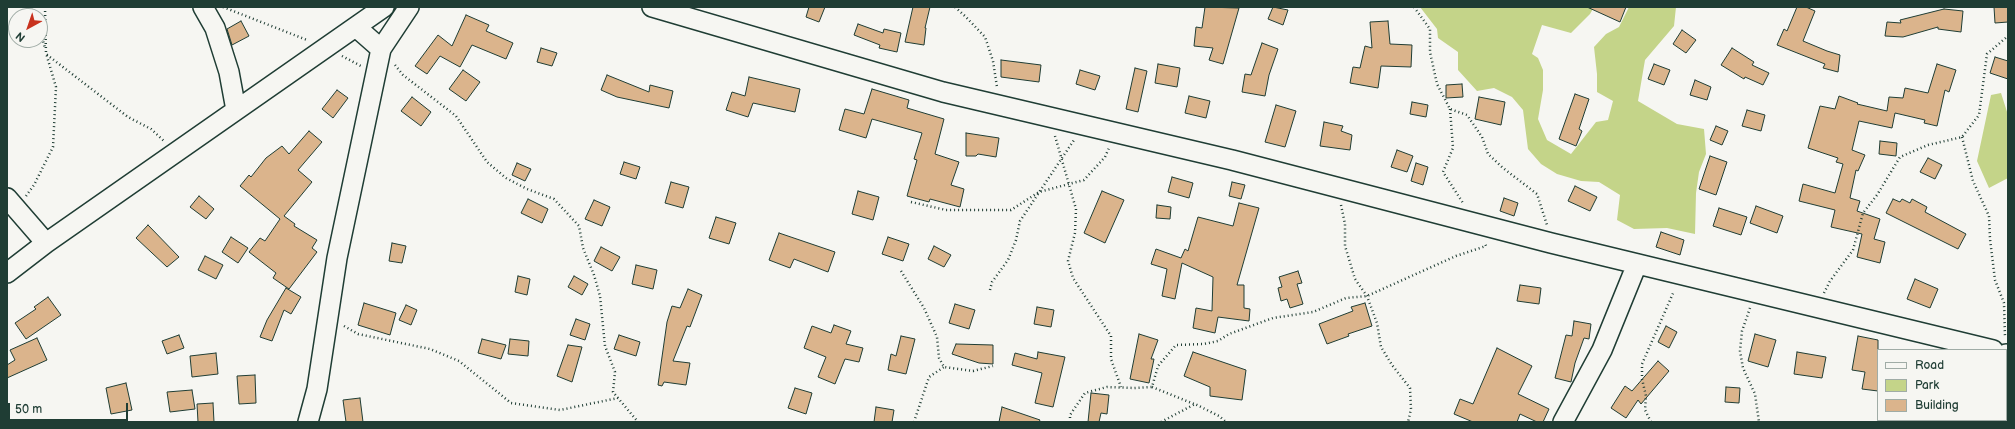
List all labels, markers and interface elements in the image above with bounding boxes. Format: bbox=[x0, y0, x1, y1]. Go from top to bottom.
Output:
north arrow bbox=[8, 8, 48, 48]
text: N bbox=[13, 29, 28, 44]
legend bbox=[1877, 349, 2007, 421]
text: Road bbox=[1915, 358, 1944, 373]
text: Park bbox=[1915, 378, 1939, 393]
scale bar bbox=[10, 395, 130, 421]
text: Building bbox=[1915, 398, 1959, 413]
text: 50 m bbox=[15, 402, 42, 417]

